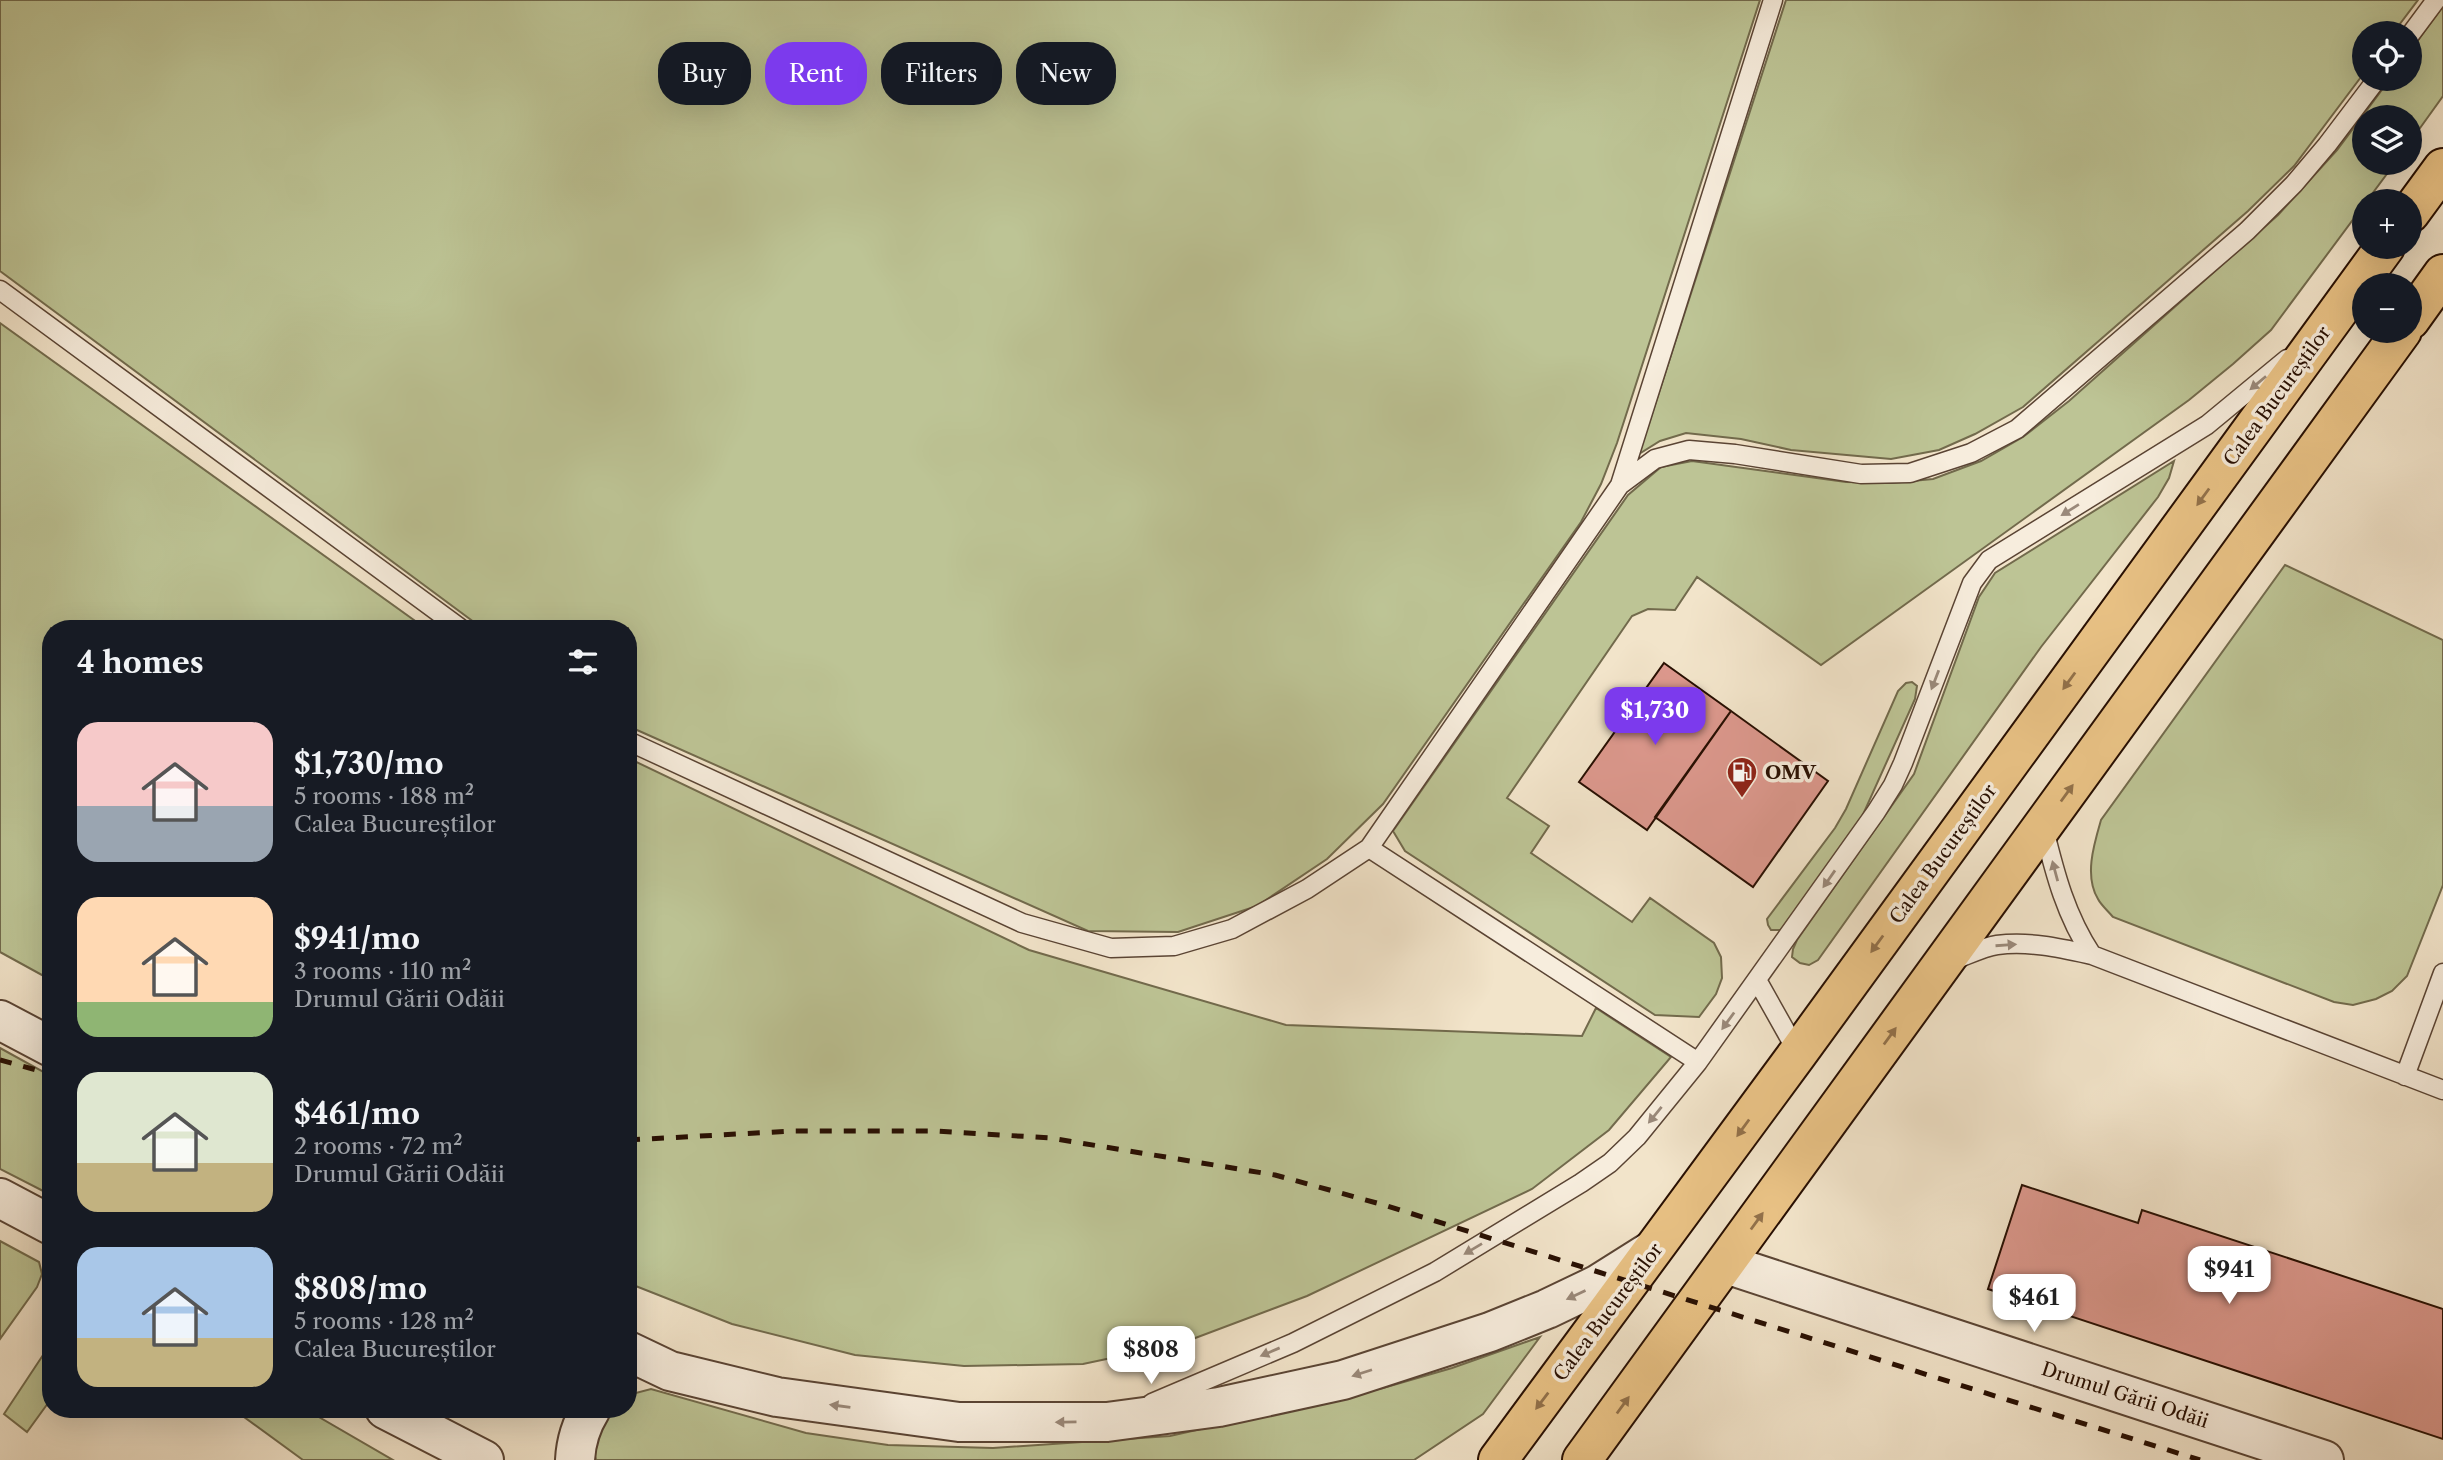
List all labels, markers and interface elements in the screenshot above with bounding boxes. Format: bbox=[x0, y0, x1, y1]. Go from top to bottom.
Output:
map controls bbox=[2352, 21, 2422, 343]
button: locate bbox=[2352, 21, 2422, 91]
chip: Buy bbox=[658, 42, 751, 105]
chip: Rent bbox=[765, 42, 867, 105]
chip: Filters bbox=[881, 42, 1002, 105]
chip: New bbox=[1016, 42, 1116, 105]
button: layers bbox=[2352, 105, 2422, 175]
button: + bbox=[2352, 189, 2422, 259]
button: − bbox=[2352, 273, 2422, 343]
street label: Calea Bucureștilor bbox=[2219, 322, 2335, 470]
one-way arrow bbox=[2250, 375, 2268, 390]
one-way arrow bbox=[2196, 488, 2210, 506]
one-way arrow bbox=[2061, 503, 2080, 516]
icon: filters bbox=[564, 643, 602, 681]
text: 4 homes bbox=[77, 644, 204, 681]
one-way arrow bbox=[1930, 669, 1941, 690]
one-way arrow bbox=[2062, 672, 2076, 690]
pin: $1,730 bbox=[1598, 688, 1712, 747]
text: $1,730 bbox=[1621, 696, 1689, 724]
text: $1,730/mo bbox=[294, 745, 444, 782]
icon: home bbox=[133, 750, 217, 834]
fuel station icon: OMV bbox=[1725, 755, 1759, 799]
place label: OMV bbox=[1765, 761, 1817, 784]
street label: Calea Bucureștilor bbox=[1885, 780, 2001, 928]
text: 5 rooms · 188 m² bbox=[294, 782, 474, 810]
one-way arrow bbox=[2060, 784, 2074, 803]
text: Calea Bucureștilor bbox=[294, 810, 496, 838]
one-way arrow bbox=[2049, 860, 2059, 881]
one-way arrow bbox=[1822, 870, 1836, 888]
text: $941/mo bbox=[294, 920, 420, 957]
icon: home bbox=[133, 925, 217, 1009]
one-way arrow bbox=[1871, 935, 1885, 953]
one-way arrow bbox=[1995, 939, 2017, 950]
text: 3 rooms · 110 m² bbox=[294, 957, 471, 985]
text: Drumul Gării Odăii bbox=[294, 985, 505, 1013]
one-way arrow bbox=[1721, 1012, 1735, 1030]
one-way arrow bbox=[1882, 1028, 1897, 1046]
text: $461/mo bbox=[294, 1095, 420, 1132]
icon: home bbox=[133, 1100, 217, 1184]
one-way arrow bbox=[1647, 1106, 1662, 1124]
one-way arrow bbox=[1737, 1119, 1751, 1137]
text: 2 rooms · 72 m² bbox=[294, 1132, 463, 1160]
text: Drumul Gării Odăii bbox=[294, 1160, 505, 1188]
one-way arrow bbox=[1750, 1212, 1764, 1230]
street label: Calea Bucureștilor bbox=[1549, 1238, 1667, 1386]
one-way arrow bbox=[1463, 1242, 1482, 1255]
pin: $941 bbox=[2188, 1246, 2270, 1306]
text: $941 bbox=[2204, 1255, 2254, 1283]
text: $808/mo bbox=[294, 1270, 427, 1307]
pin: $461 bbox=[1993, 1274, 2075, 1334]
icon: home bbox=[133, 1275, 217, 1359]
text: $461 bbox=[2009, 1283, 2059, 1311]
one-way arrow bbox=[1566, 1290, 1586, 1301]
text: 5 rooms · 128 m² bbox=[294, 1307, 474, 1335]
pin: $808 bbox=[1110, 1326, 1192, 1386]
text: Calea Bucureștilor bbox=[294, 1335, 496, 1363]
text: $808 bbox=[1123, 1335, 1179, 1363]
one-way arrow bbox=[1260, 1347, 1281, 1358]
street label: Drumul Gării Odăii bbox=[2039, 1357, 2212, 1433]
one-way arrow bbox=[1352, 1368, 1373, 1379]
one-way arrow bbox=[1535, 1392, 1549, 1410]
one-way arrow bbox=[1616, 1396, 1630, 1414]
one-way arrow bbox=[829, 1400, 851, 1411]
one-way arrow bbox=[1055, 1416, 1077, 1428]

